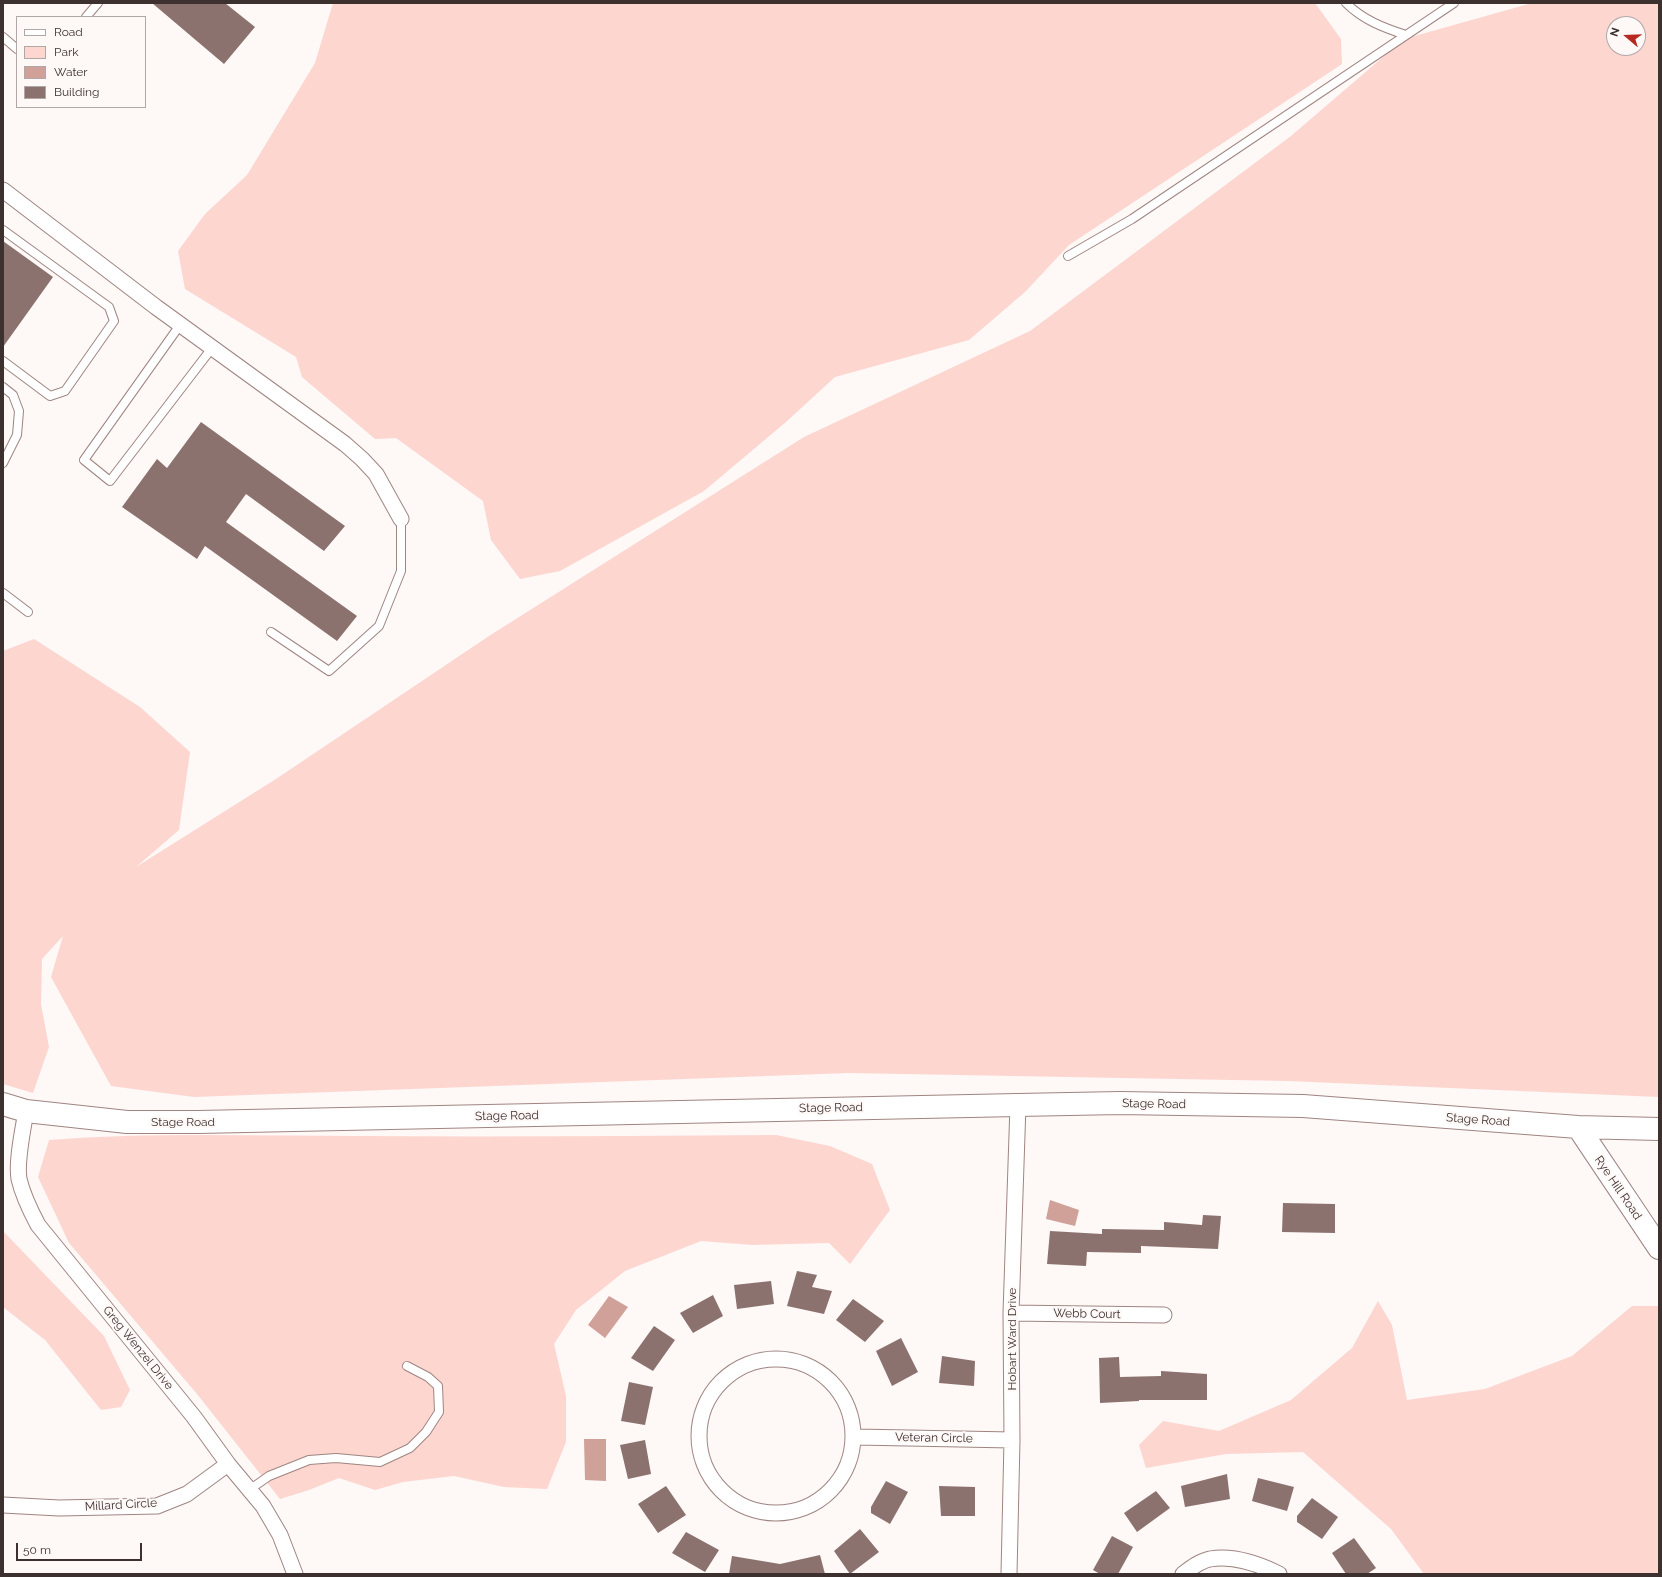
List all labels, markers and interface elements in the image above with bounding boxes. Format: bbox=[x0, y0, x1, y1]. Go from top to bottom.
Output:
legend bbox=[16, 16, 146, 108]
north arrow bbox=[1606, 16, 1646, 56]
text: Road bbox=[54, 25, 83, 39]
text: N bbox=[1608, 26, 1623, 38]
text: Park bbox=[54, 45, 79, 59]
text: Water bbox=[54, 65, 88, 79]
text: Building bbox=[54, 85, 100, 99]
street label: Stage Road bbox=[1122, 1096, 1186, 1112]
street label: Stage Road bbox=[799, 1100, 863, 1116]
street label: Stage Road bbox=[475, 1108, 539, 1124]
street label: Stage Road bbox=[1446, 1111, 1510, 1129]
street label: Stage Road bbox=[151, 1115, 215, 1129]
street label: Rye Hill Road bbox=[1591, 1153, 1645, 1223]
street label: Hobart Ward Drive bbox=[1005, 1288, 1019, 1390]
street label: Greg Wenzel Drive bbox=[100, 1303, 176, 1393]
street label: Webb Court bbox=[1053, 1306, 1121, 1322]
street label: Veteran Circle bbox=[895, 1430, 973, 1446]
street label: Millard Circle bbox=[84, 1496, 158, 1514]
scale bar bbox=[18, 1535, 144, 1561]
text: 50 m bbox=[23, 1543, 51, 1557]

